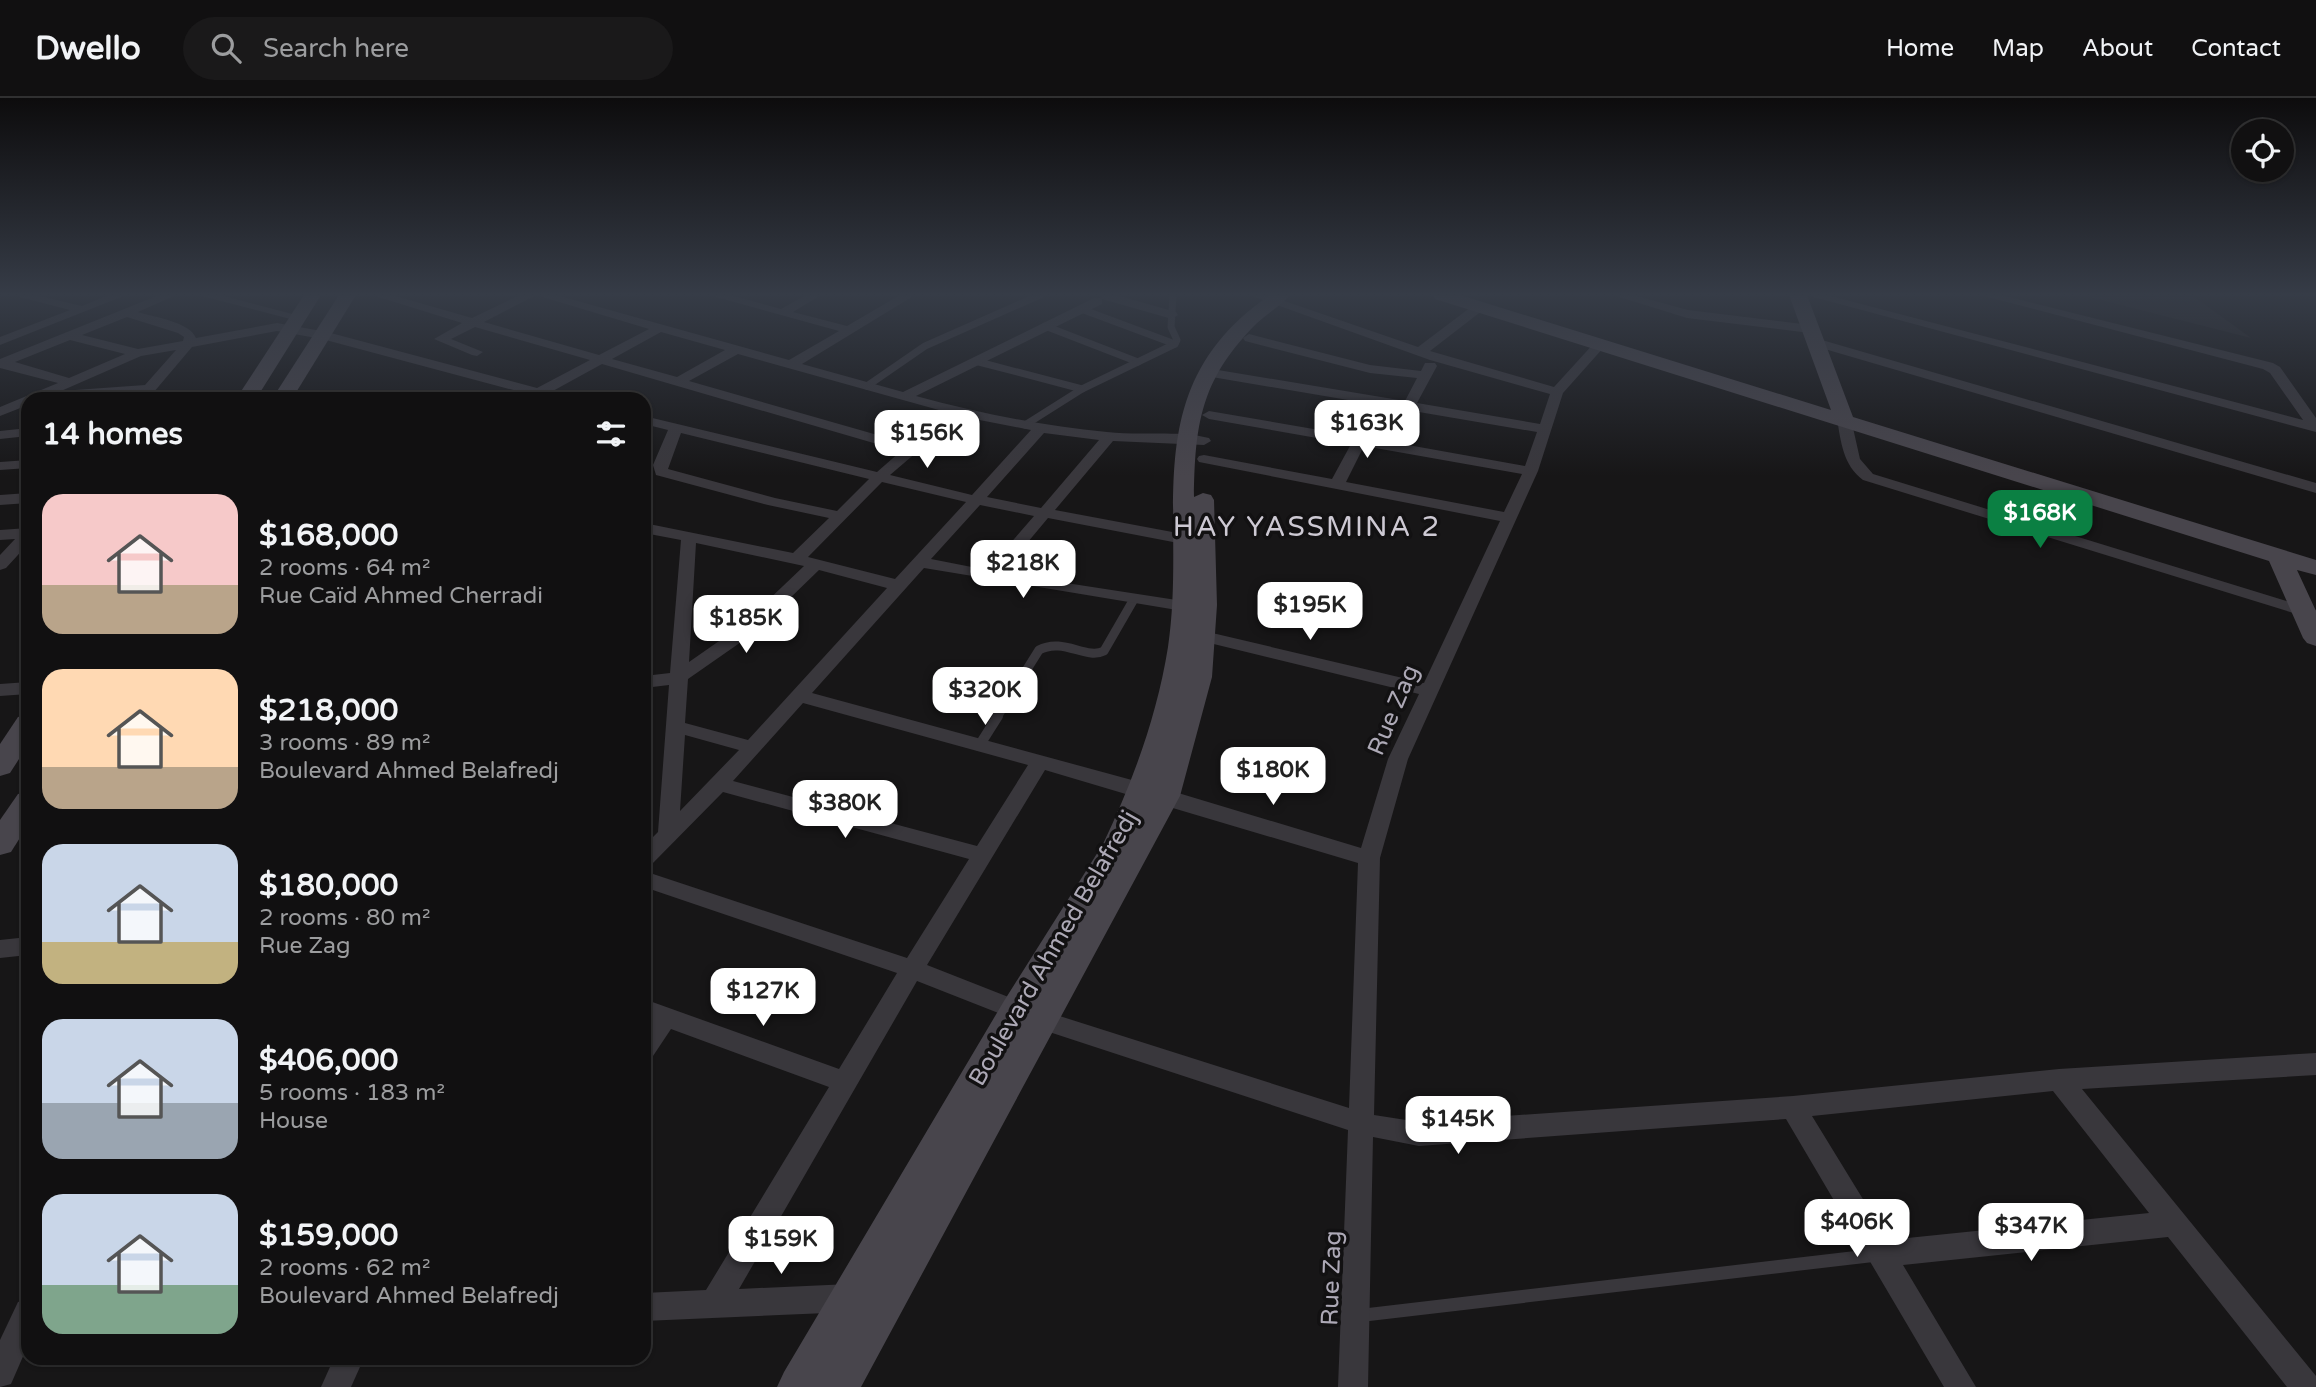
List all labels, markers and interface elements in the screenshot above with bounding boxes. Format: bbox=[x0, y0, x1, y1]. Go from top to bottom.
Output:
search box bbox=[183, 17, 673, 80]
text: Dwello bbox=[35, 29, 141, 68]
icon: search bbox=[207, 29, 245, 67]
text: Search here bbox=[263, 33, 409, 64]
text: Home bbox=[1886, 34, 1954, 63]
text: Map bbox=[1992, 34, 2044, 63]
text: About bbox=[2082, 34, 2153, 63]
text: Contact bbox=[2191, 34, 2281, 63]
map controls bbox=[2231, 119, 2294, 182]
button: locate bbox=[2231, 119, 2294, 182]
pin: $163K bbox=[1318, 400, 1416, 460]
text: $163K bbox=[1331, 409, 1403, 437]
pin: $156K bbox=[878, 410, 976, 470]
icon: filters bbox=[592, 415, 630, 453]
text: 14 homes bbox=[42, 416, 183, 453]
text: $156K bbox=[891, 419, 963, 447]
pin: $168K bbox=[1991, 490, 2089, 550]
text: $168K bbox=[2004, 499, 2076, 527]
district label: HAY YASSMINA 2 bbox=[1173, 510, 1441, 544]
text: $168,000 bbox=[259, 517, 398, 554]
icon: home bbox=[98, 522, 182, 606]
pin: $218K bbox=[974, 540, 1072, 600]
text: $218K bbox=[987, 549, 1059, 577]
text: 2 rooms · 64 m² bbox=[259, 554, 430, 582]
text: Rue Caïd Ahmed Cherradi bbox=[259, 582, 543, 610]
pin: $195K bbox=[1261, 582, 1359, 642]
text: $195K bbox=[1274, 591, 1346, 619]
pin: $185K bbox=[697, 596, 795, 655]
text: $185K bbox=[710, 604, 782, 632]
street label: Rue Zag bbox=[1361, 661, 1425, 760]
pin: $320K bbox=[936, 668, 1034, 727]
text: $320K bbox=[949, 676, 1021, 704]
text: $218,000 bbox=[259, 692, 398, 729]
icon: home bbox=[98, 697, 182, 781]
text: 3 rooms · 89 m² bbox=[259, 729, 430, 757]
pin: $180K bbox=[1224, 748, 1322, 807]
text: $180K bbox=[1237, 756, 1309, 784]
text: Boulevard Ahmed Belafredj bbox=[259, 757, 559, 785]
pin: $380K bbox=[796, 780, 894, 840]
text: $380K bbox=[809, 789, 881, 817]
street label: Boulevard Ahmed Belafredj bbox=[963, 806, 1144, 1091]
text: $180,000 bbox=[259, 867, 398, 904]
icon: home bbox=[98, 872, 182, 956]
text: 2 rooms · 80 m² bbox=[259, 904, 430, 932]
text: Rue Zag bbox=[259, 932, 351, 960]
pin: $127K bbox=[714, 968, 812, 1028]
text: $127K bbox=[727, 977, 799, 1005]
text: $406,000 bbox=[259, 1042, 398, 1079]
icon: home bbox=[98, 1047, 182, 1131]
text: 5 rooms · 183 m² bbox=[259, 1079, 445, 1107]
pin: $145K bbox=[1409, 1096, 1507, 1156]
text: $145K bbox=[1422, 1105, 1494, 1133]
text: House bbox=[259, 1107, 328, 1135]
pin: $406K bbox=[1808, 1200, 1906, 1259]
pin: $347K bbox=[1982, 1204, 2080, 1263]
text: $406K bbox=[1821, 1208, 1893, 1236]
text: $347K bbox=[1995, 1212, 2067, 1240]
pin: $159K bbox=[732, 1216, 830, 1276]
text: $159,000 bbox=[259, 1217, 398, 1254]
icon: home bbox=[98, 1222, 182, 1306]
text: $159K bbox=[745, 1225, 817, 1253]
street label: Rue Zag bbox=[1315, 1230, 1348, 1326]
text: 2 rooms · 62 m² bbox=[259, 1254, 430, 1282]
text: Boulevard Ahmed Belafredj bbox=[259, 1282, 559, 1310]

